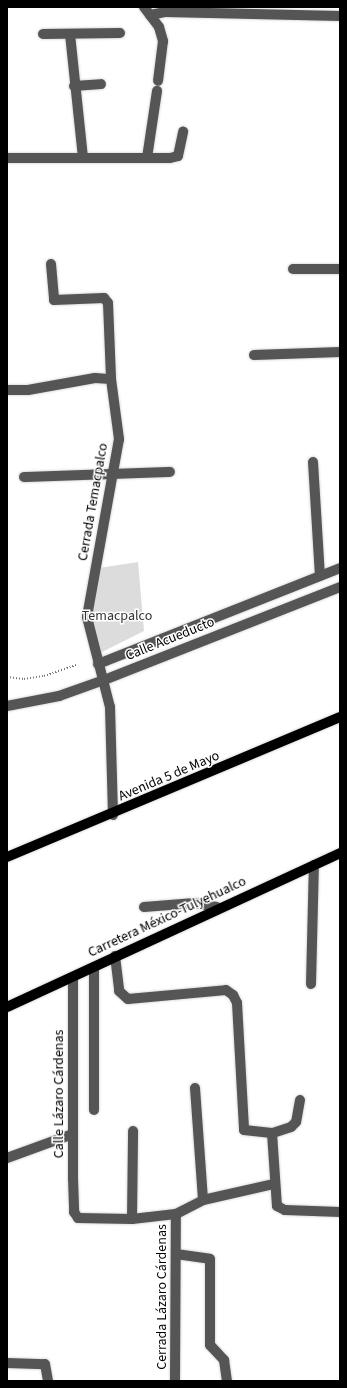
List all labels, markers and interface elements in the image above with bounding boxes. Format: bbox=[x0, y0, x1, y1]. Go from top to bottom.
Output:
street label: Cerrada Temacpalco bbox=[74, 442, 112, 562]
park label: Temacpalco bbox=[82, 608, 152, 624]
street label: Calle Acueducto bbox=[123, 614, 217, 664]
street label: Avenida 5 de Mayo bbox=[116, 747, 222, 805]
street label: Carretera México-Tulyehualco bbox=[85, 873, 249, 961]
street label: Calle Lázaro Cárdenas bbox=[51, 1030, 67, 1158]
street label: Cerrada Lázaro Cárdenas bbox=[154, 1224, 170, 1370]

